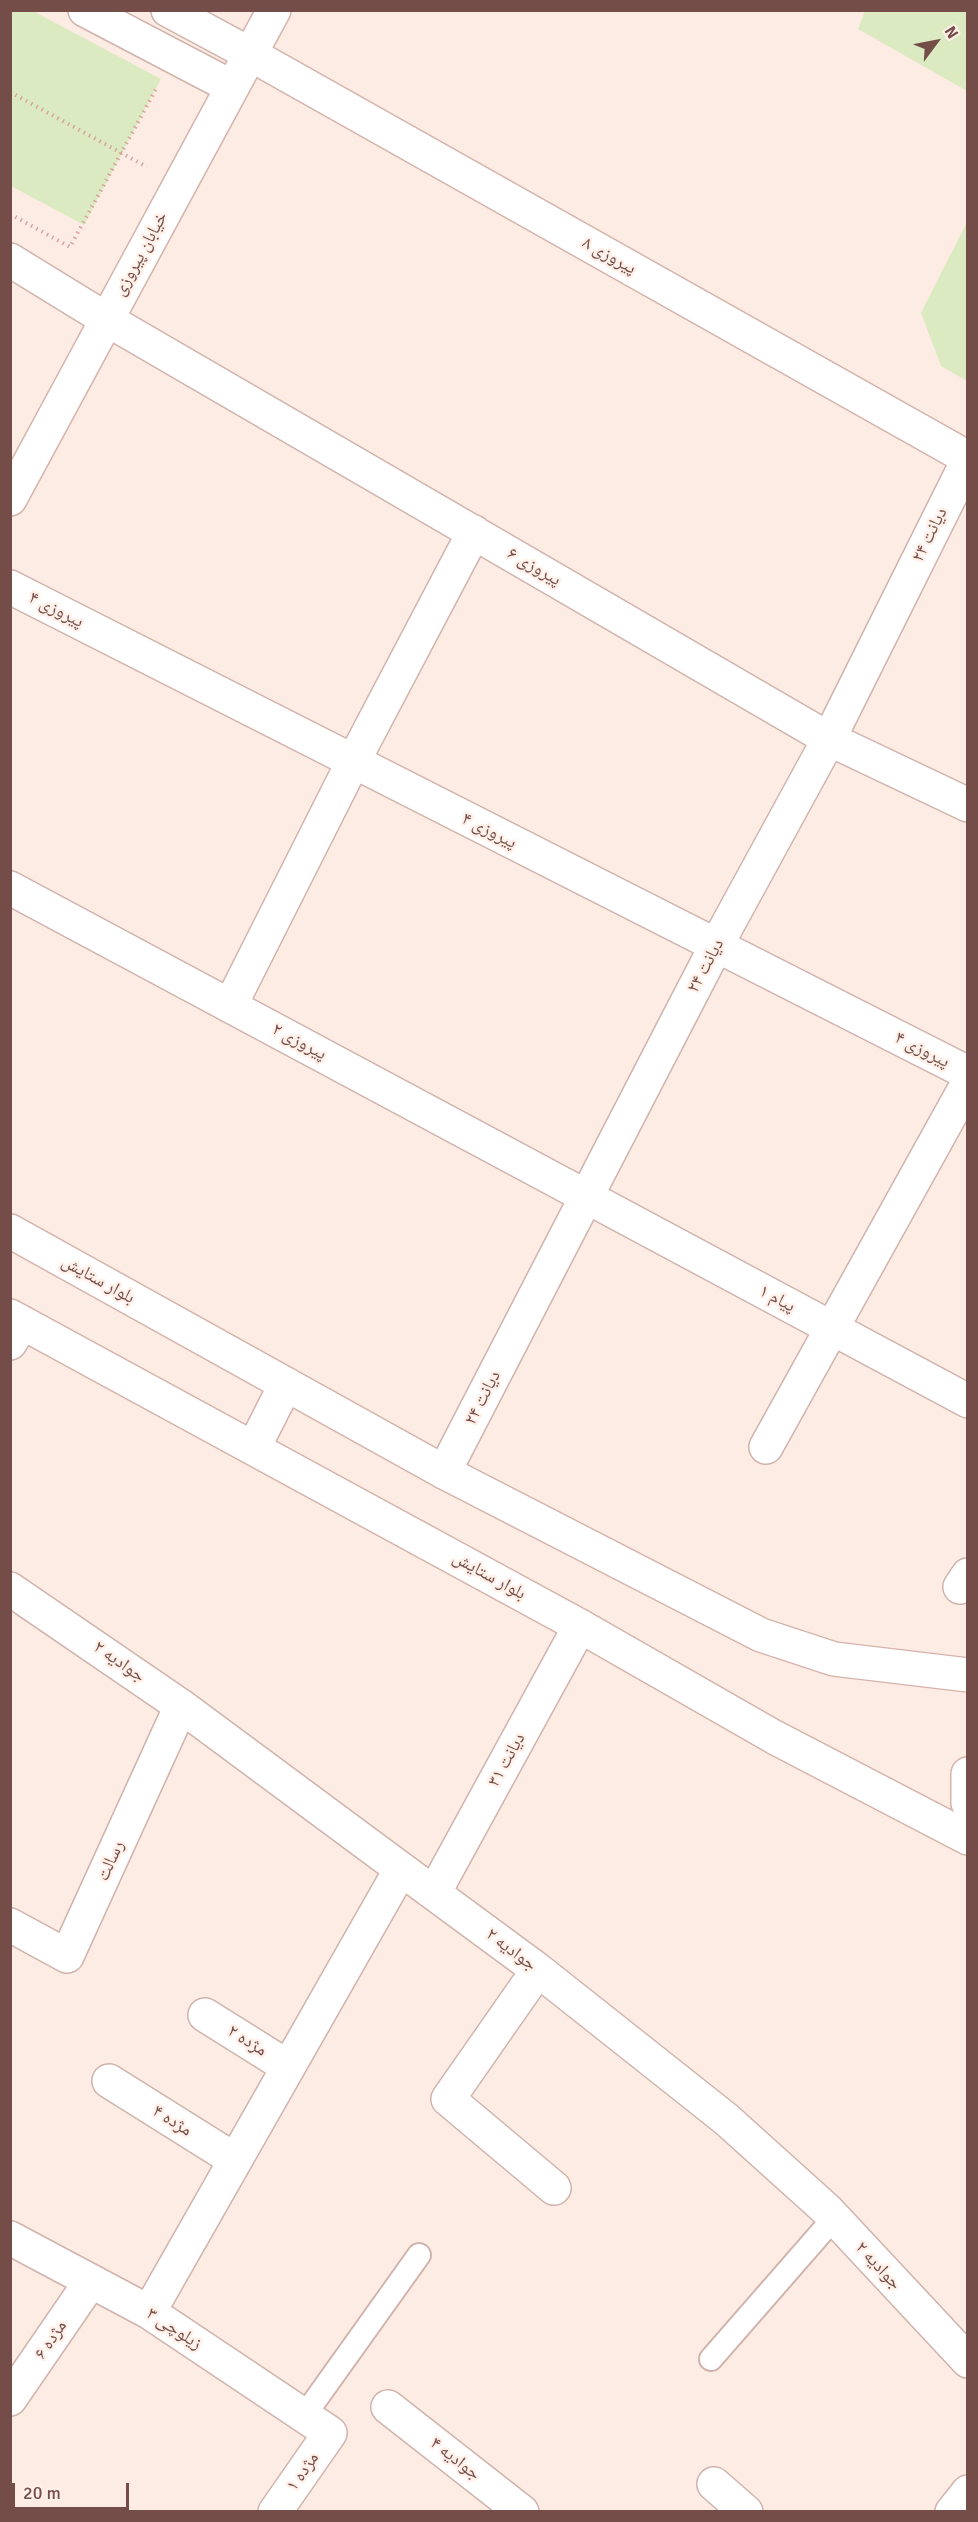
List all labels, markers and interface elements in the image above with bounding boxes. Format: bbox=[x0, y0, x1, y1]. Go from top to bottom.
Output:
north arrow bbox=[906, 12, 966, 72]
text: N bbox=[940, 22, 963, 42]
street label: خیابان پیروزی bbox=[109, 208, 173, 300]
street label: پیروزی ۸ bbox=[578, 232, 640, 280]
street label: دیانت ۲۴ bbox=[908, 504, 952, 566]
street label: پیروزی ۶ bbox=[503, 543, 565, 591]
street label: پیروزی ۴ bbox=[25, 587, 87, 633]
street label: پیروزی ۴ bbox=[458, 808, 520, 854]
street label: دیانت ۲۴ bbox=[683, 935, 729, 997]
street label: پیروزی ۲ bbox=[268, 1019, 330, 1065]
street label: پیروزی ۴ bbox=[891, 1027, 953, 1073]
street label: بلوار ستایش bbox=[58, 1251, 138, 1309]
street label: پیام ۱ bbox=[755, 1281, 799, 1317]
street label: دیانت ۲۴ bbox=[460, 1367, 506, 1429]
street label: بلوار ستایش bbox=[449, 1547, 529, 1605]
street label: جوادیه ۲ bbox=[89, 1637, 149, 1687]
street label: دیانت ۳۱ bbox=[484, 1729, 530, 1791]
street label: رسالت bbox=[93, 1837, 129, 1885]
street label: جوادیه ۲ bbox=[481, 1924, 541, 1976]
street label: مژده ۲ bbox=[223, 2021, 271, 2061]
street label: مژده ۴ bbox=[148, 2101, 196, 2141]
street label: جوادیه ۲ bbox=[850, 2237, 906, 2295]
street label: زیلوچی ۳ bbox=[142, 2303, 206, 2355]
street label: مژده ۶ bbox=[30, 2316, 72, 2364]
street label: جوادیه ۴ bbox=[426, 2433, 484, 2485]
street label: مژده ۱ bbox=[282, 2448, 324, 2496]
scale bar bbox=[15, 2471, 132, 2509]
text: 20 m bbox=[23, 2482, 61, 2504]

